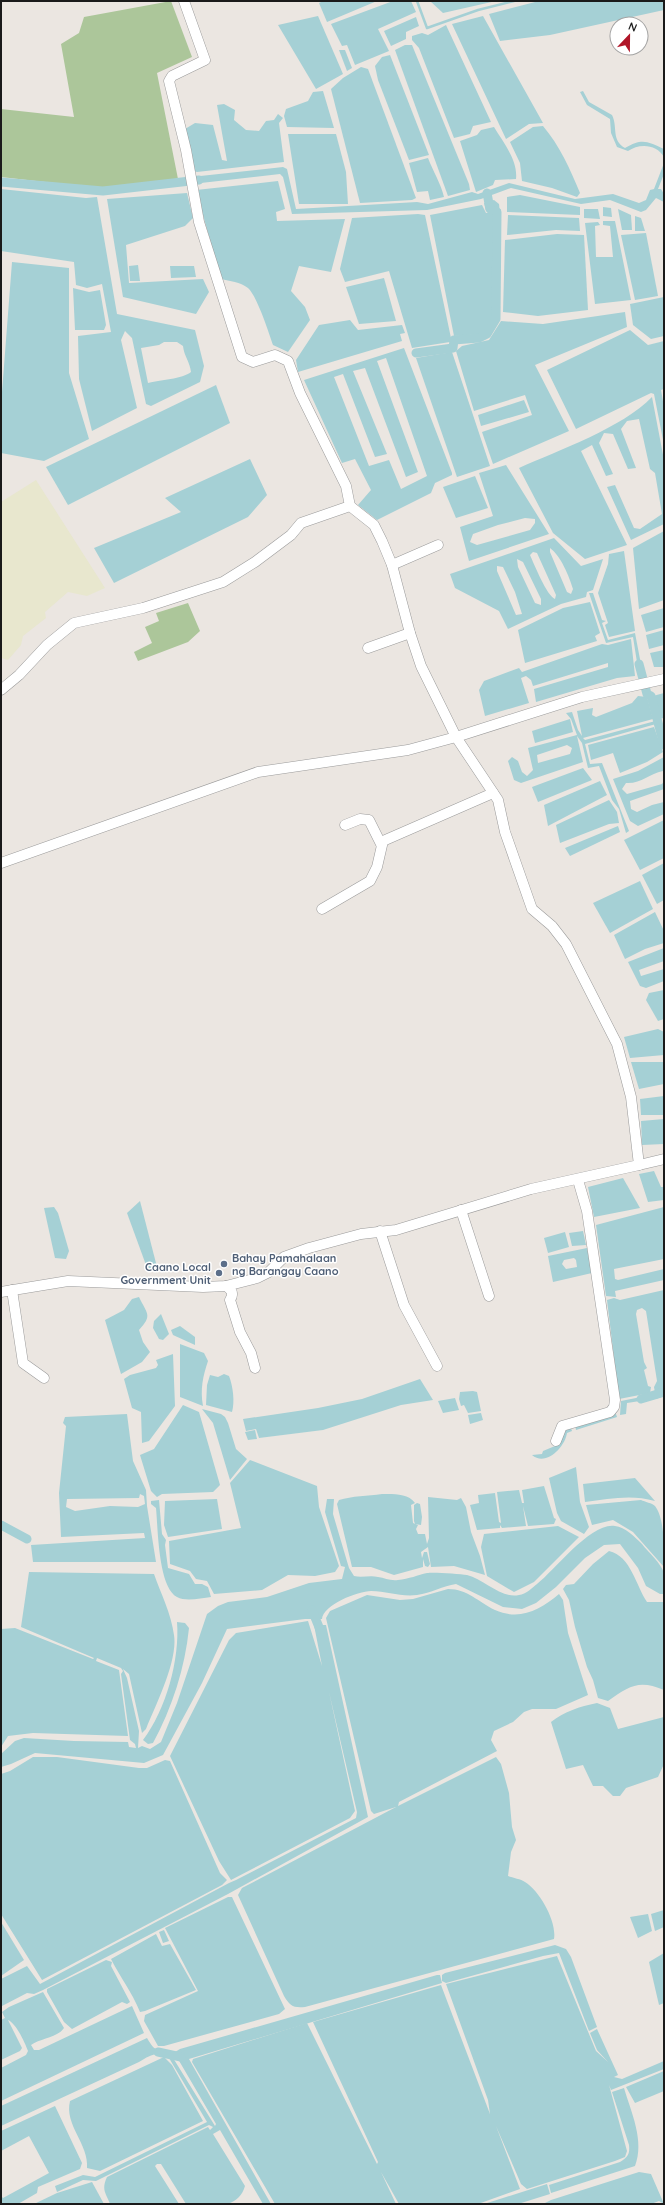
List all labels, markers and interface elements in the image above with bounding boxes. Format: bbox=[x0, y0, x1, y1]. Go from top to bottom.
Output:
north arrow bbox=[609, 16, 649, 56]
text: N bbox=[626, 19, 639, 35]
place label: Bahay Pamahalaan ng Barangay Caano bbox=[232, 1251, 339, 1278]
marker: Bahay Pamahalaan ng Barangay Caano bbox=[219, 1259, 229, 1269]
place label: Caano Local Government Unit bbox=[120, 1260, 211, 1287]
marker: Caano Local Government Unit bbox=[214, 1268, 224, 1278]

